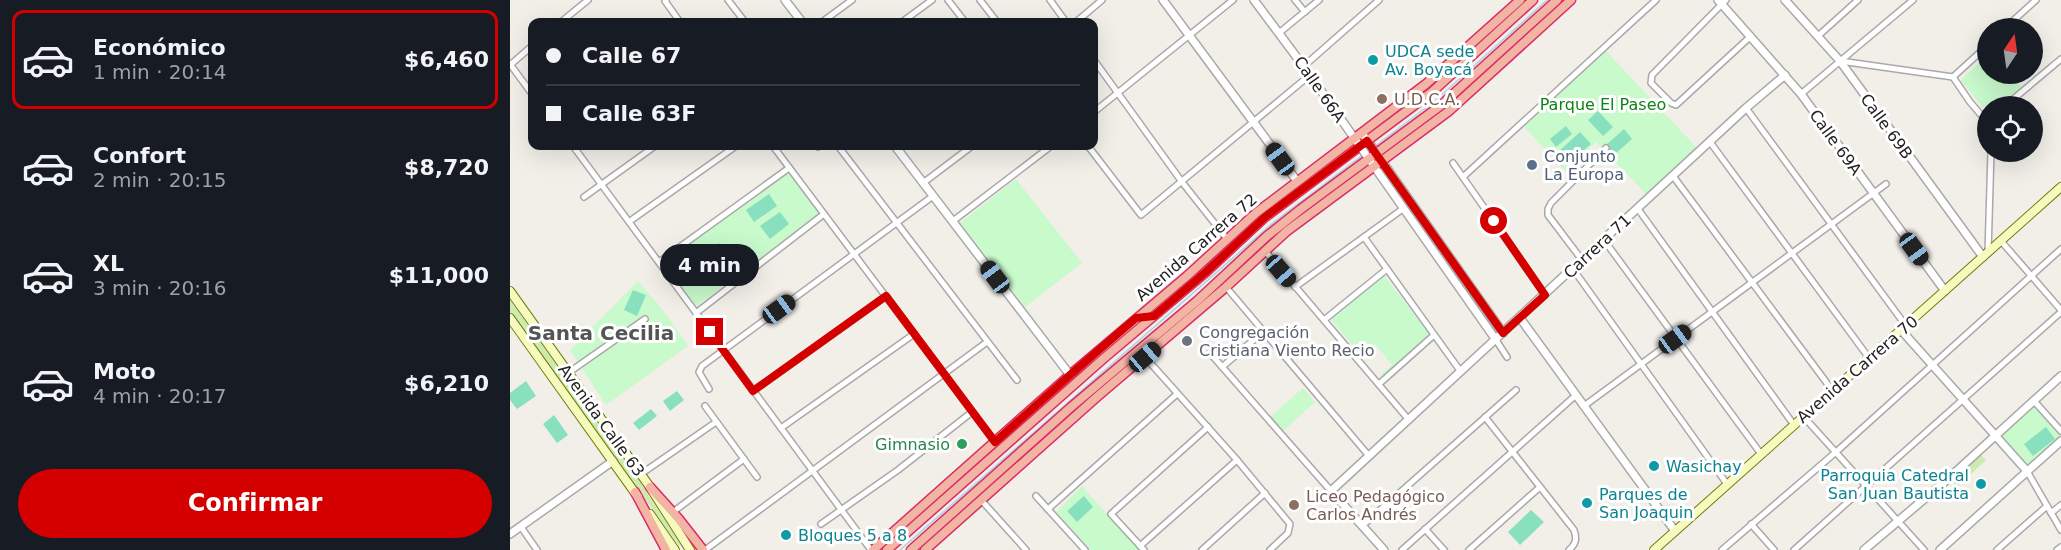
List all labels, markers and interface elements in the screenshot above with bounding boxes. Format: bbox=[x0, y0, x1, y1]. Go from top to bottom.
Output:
north arrow bbox=[1977, 18, 2043, 84]
map controls bbox=[1977, 18, 2043, 162]
icon: car bbox=[21, 33, 75, 87]
text: Económico bbox=[93, 35, 226, 60]
place label: UDCA sede Av. Boyacá bbox=[1385, 42, 1474, 79]
text: Calle 67 bbox=[582, 43, 681, 68]
text: $6,460 bbox=[404, 47, 489, 72]
street label: Calle 66A bbox=[1290, 53, 1349, 126]
marker: UDCA sede Av. Boyacá bbox=[1366, 53, 1380, 67]
text: 1 min · 20:14 bbox=[93, 60, 227, 84]
place label: U.D.C.A. bbox=[1394, 90, 1460, 109]
street label: Calle 69B bbox=[1857, 90, 1917, 163]
marker: U.D.C.A. bbox=[1375, 92, 1389, 106]
park label: Parque El Paseo bbox=[1540, 95, 1666, 114]
button: locate bbox=[1977, 96, 2043, 162]
text: Calle 63F bbox=[582, 101, 696, 126]
street label: Calle 69A bbox=[1806, 106, 1866, 179]
car bbox=[1262, 139, 1298, 179]
icon: car bbox=[21, 141, 75, 195]
text: Confort bbox=[93, 143, 186, 168]
place label: Conjunto La Europa bbox=[1544, 147, 1624, 184]
text: $8,720 bbox=[404, 155, 489, 180]
marker: Conjunto La Europa bbox=[1525, 158, 1539, 172]
text: 2 min · 20:15 bbox=[93, 168, 227, 192]
street label: Avenida Carrera 72 bbox=[1132, 190, 1261, 305]
route start bbox=[1480, 207, 1507, 234]
street label: Carrera 71 bbox=[1560, 210, 1635, 282]
car bbox=[1896, 229, 1932, 269]
callout: 4 min bbox=[660, 245, 760, 287]
icon: car bbox=[21, 249, 75, 303]
text: XL bbox=[93, 251, 124, 276]
car bbox=[1262, 252, 1300, 290]
text: 4 min bbox=[678, 253, 741, 277]
car bbox=[977, 257, 1013, 297]
text: $11,000 bbox=[389, 263, 489, 288]
text: 3 min · 20:16 bbox=[93, 276, 227, 300]
car bbox=[759, 291, 799, 327]
street label: Avenida Carrera 70 bbox=[1793, 312, 1922, 427]
route end bbox=[696, 318, 723, 345]
district label: Santa Cecilia bbox=[528, 321, 674, 345]
car bbox=[1655, 321, 1695, 357]
place label: Congregación Cristiana Viento Recio bbox=[1199, 323, 1375, 360]
marker: Congregación Cristiana Viento Recio bbox=[1180, 334, 1194, 348]
car bbox=[1125, 339, 1165, 375]
icon: car bbox=[21, 357, 75, 411]
text: Moto bbox=[93, 359, 156, 384]
street label: Avenida Calle 63 bbox=[554, 360, 649, 480]
text: $6,210 bbox=[404, 371, 489, 396]
text: 4 min · 20:17 bbox=[93, 384, 227, 408]
place label: Gimnasio bbox=[875, 435, 950, 454]
marker: Gimnasio bbox=[955, 437, 969, 451]
place label: Wasichay bbox=[1666, 457, 1742, 476]
marker: Wasichay bbox=[1647, 459, 1661, 473]
place label: Parroquia Catedral San Juan Bautista bbox=[1820, 466, 1969, 503]
button: Confirmar bbox=[18, 469, 492, 538]
marker: Parroquia Catedral San Juan Bautista bbox=[1974, 477, 1988, 491]
place label: Parques de San Joaquin bbox=[1599, 485, 1693, 522]
place label: Liceo Pedagógico Carlos Andrés bbox=[1306, 487, 1445, 524]
marker: Parques de San Joaquin bbox=[1580, 496, 1594, 510]
marker: Liceo Pedagógico Carlos Andrés bbox=[1287, 498, 1301, 512]
place label: Bloques 5 a 8 bbox=[798, 526, 907, 545]
marker: Bloques 5 a 8 bbox=[779, 528, 793, 542]

